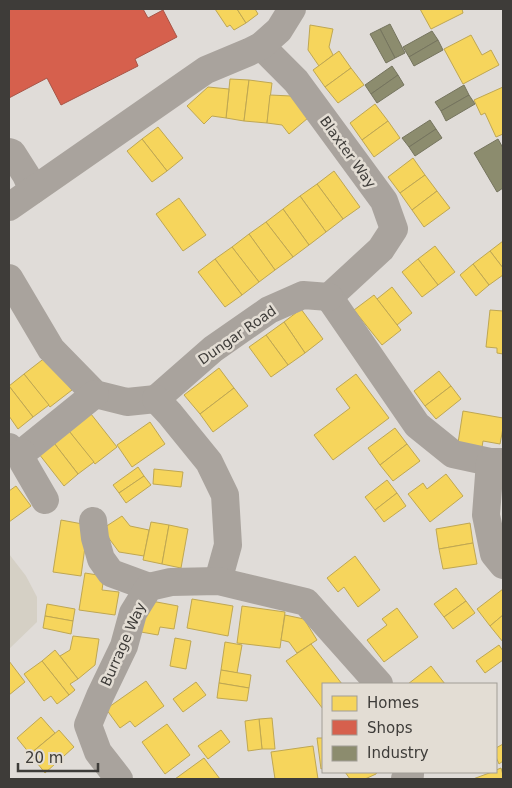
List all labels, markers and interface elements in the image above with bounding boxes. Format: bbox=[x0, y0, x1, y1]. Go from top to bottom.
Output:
street label: Blaxter Way bbox=[317, 113, 379, 191]
street label: Dungar Road bbox=[195, 302, 279, 368]
street label: Burrage Way bbox=[97, 600, 149, 688]
legend bbox=[322, 683, 497, 773]
text: Homes bbox=[367, 694, 419, 712]
text: Shops bbox=[367, 719, 413, 737]
scale bar bbox=[18, 740, 98, 772]
text: Industry bbox=[367, 744, 429, 762]
text: 20 m bbox=[25, 749, 63, 767]

